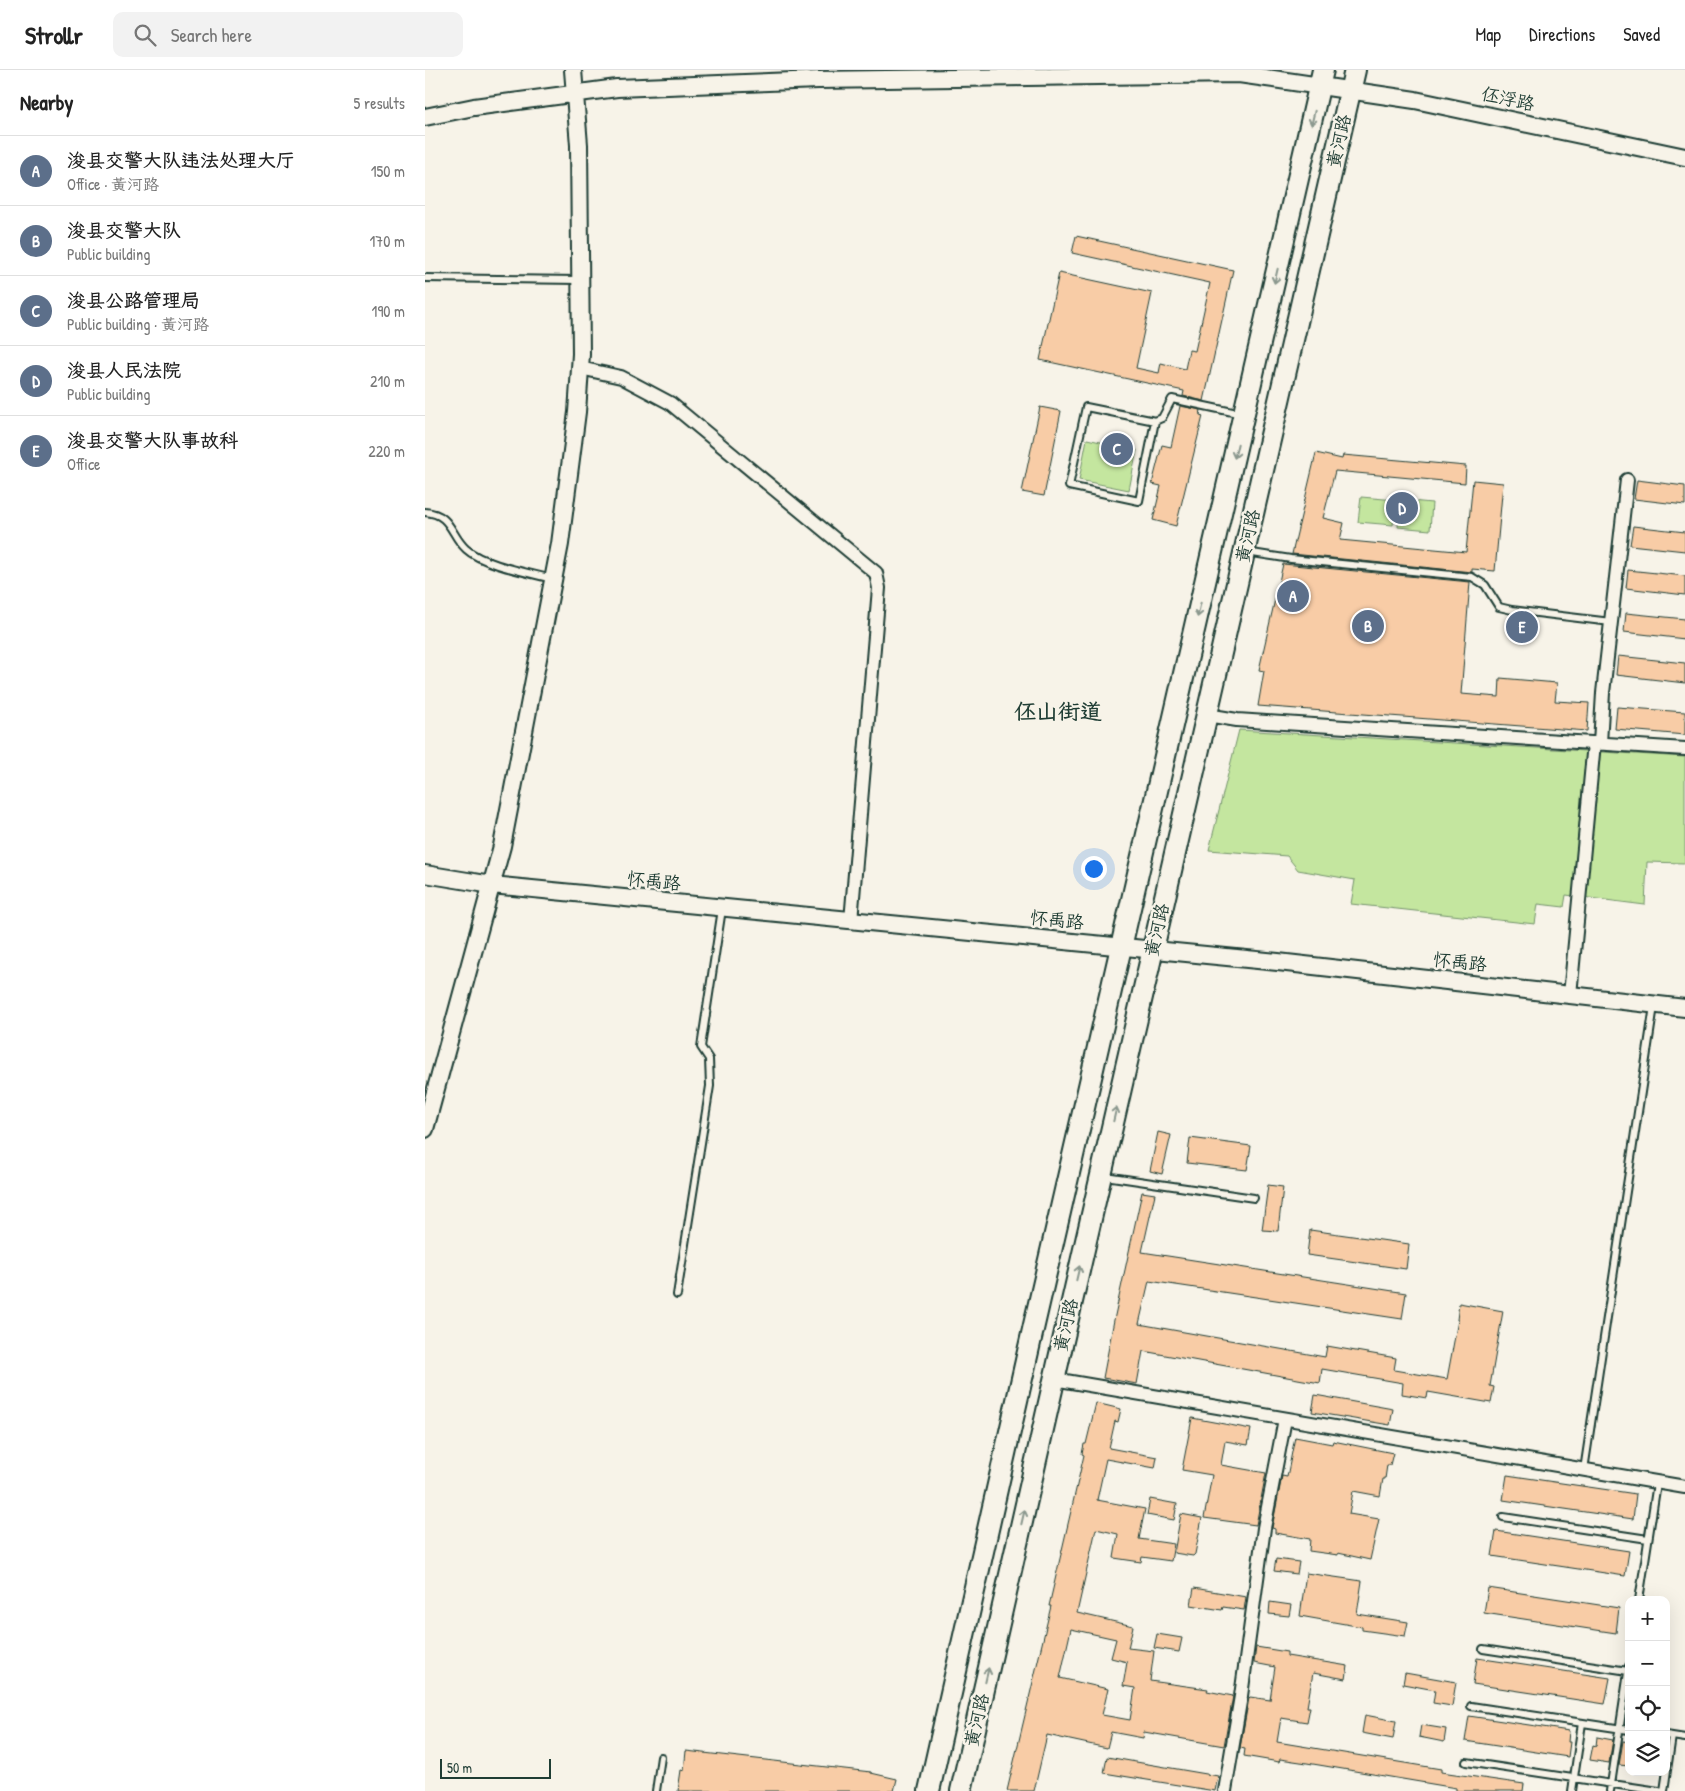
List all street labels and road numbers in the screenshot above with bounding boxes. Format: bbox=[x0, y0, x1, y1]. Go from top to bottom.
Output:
street label: 伾浮路 bbox=[1479, 81, 1537, 116]
street label: 黄河路 bbox=[1320, 112, 1357, 170]
street label: 黄河路 bbox=[1229, 507, 1266, 565]
street label: 怀禹路 bbox=[626, 865, 682, 896]
street label: 黄河路 bbox=[1138, 901, 1175, 959]
street label: 怀禹路 bbox=[1029, 904, 1085, 935]
street label: 怀禹路 bbox=[1432, 946, 1488, 977]
street label: 黄河路 bbox=[1047, 1296, 1084, 1354]
street label: 黄河路 bbox=[958, 1691, 995, 1749]

